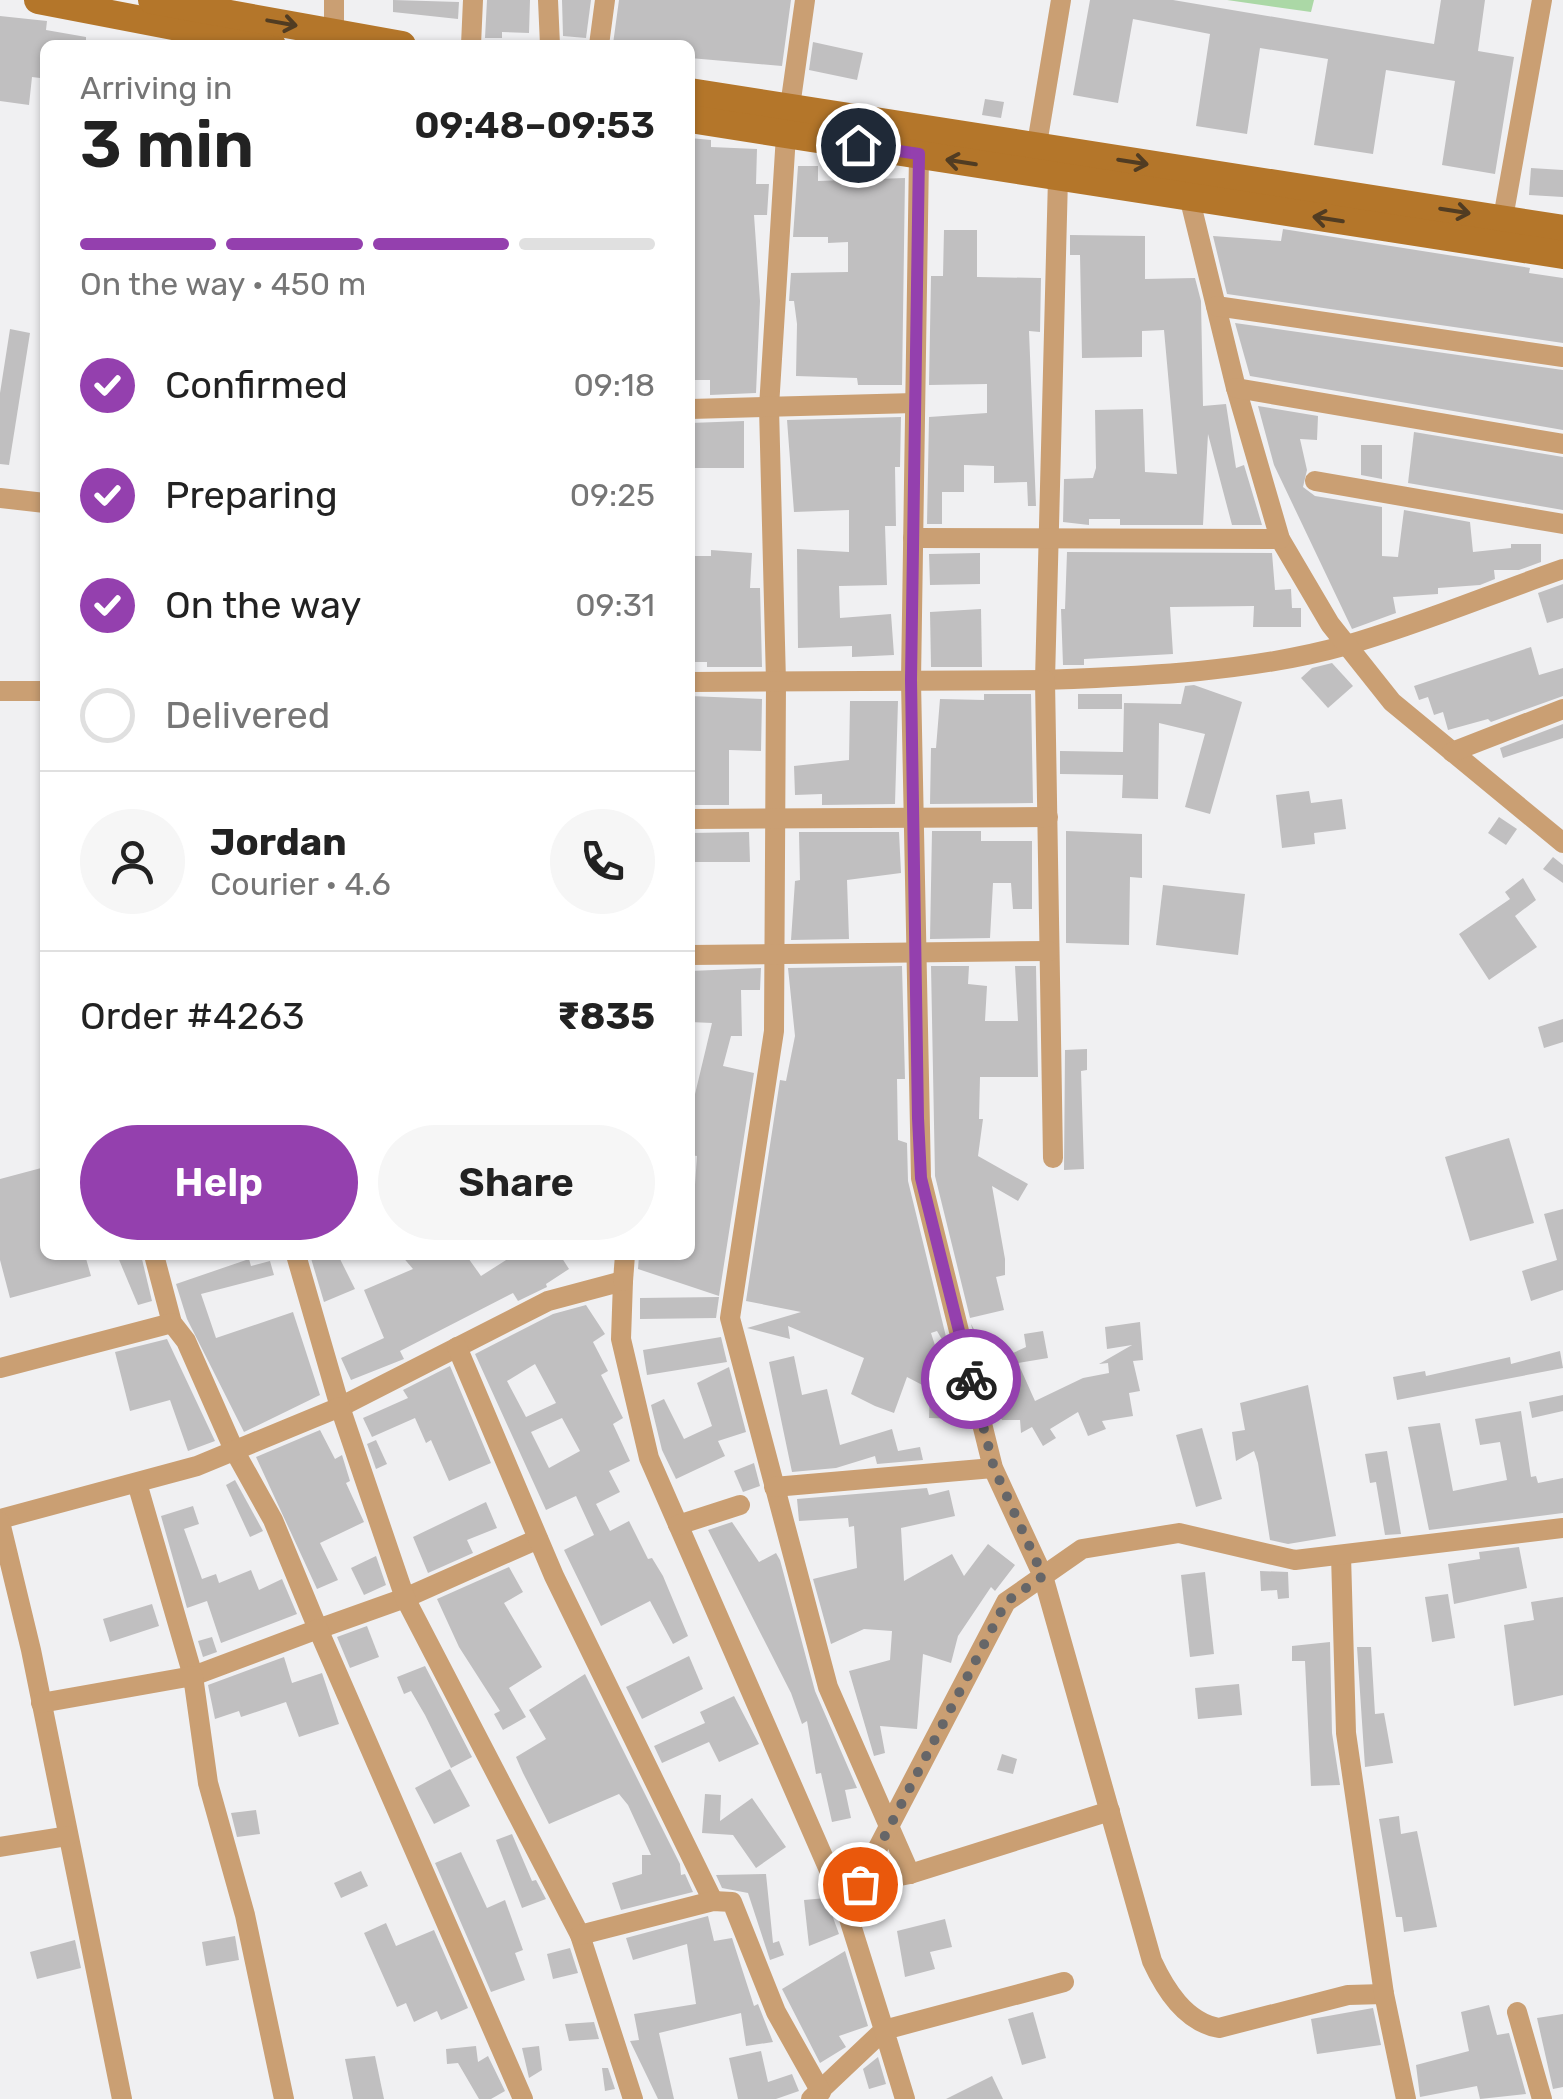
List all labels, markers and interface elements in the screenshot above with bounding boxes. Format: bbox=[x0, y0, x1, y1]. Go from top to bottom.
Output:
one-way arrow bbox=[266, 14, 298, 33]
text: Arriving in bbox=[80, 69, 232, 107]
text: 09:48–09:53 bbox=[414, 102, 655, 148]
pin bbox=[816, 103, 901, 188]
text: 3 min bbox=[80, 106, 254, 183]
icon: home bbox=[831, 118, 886, 173]
one-way arrow bbox=[946, 152, 978, 171]
one-way arrow bbox=[1117, 153, 1149, 172]
one-way arrow bbox=[1438, 202, 1470, 221]
one-way arrow bbox=[1313, 209, 1345, 228]
text: On the way · 450 m bbox=[80, 265, 366, 303]
icon: check bbox=[80, 358, 135, 413]
text: Confirmed bbox=[165, 362, 348, 408]
text: 09:18 bbox=[573, 366, 655, 404]
icon: check bbox=[80, 468, 135, 523]
text: Preparing bbox=[165, 472, 338, 518]
text: 09:25 bbox=[570, 476, 655, 514]
icon: check bbox=[80, 578, 135, 633]
text: On the way bbox=[165, 582, 361, 628]
text: 09:31 bbox=[575, 586, 655, 624]
text: Delivered bbox=[165, 692, 330, 738]
button: person bbox=[80, 809, 185, 914]
button: phone bbox=[550, 809, 655, 914]
text: Jordan bbox=[210, 819, 347, 865]
text: Courier · 4.6 bbox=[210, 865, 391, 903]
text: Order #4263 bbox=[80, 993, 305, 1039]
text: ₹835 bbox=[557, 993, 655, 1039]
button: Help bbox=[80, 1125, 358, 1240]
button: Share bbox=[378, 1125, 655, 1240]
courier bbox=[921, 1329, 1021, 1429]
icon: bike bbox=[944, 1352, 999, 1407]
pin bbox=[818, 1842, 903, 1927]
icon: bag bbox=[833, 1857, 888, 1912]

